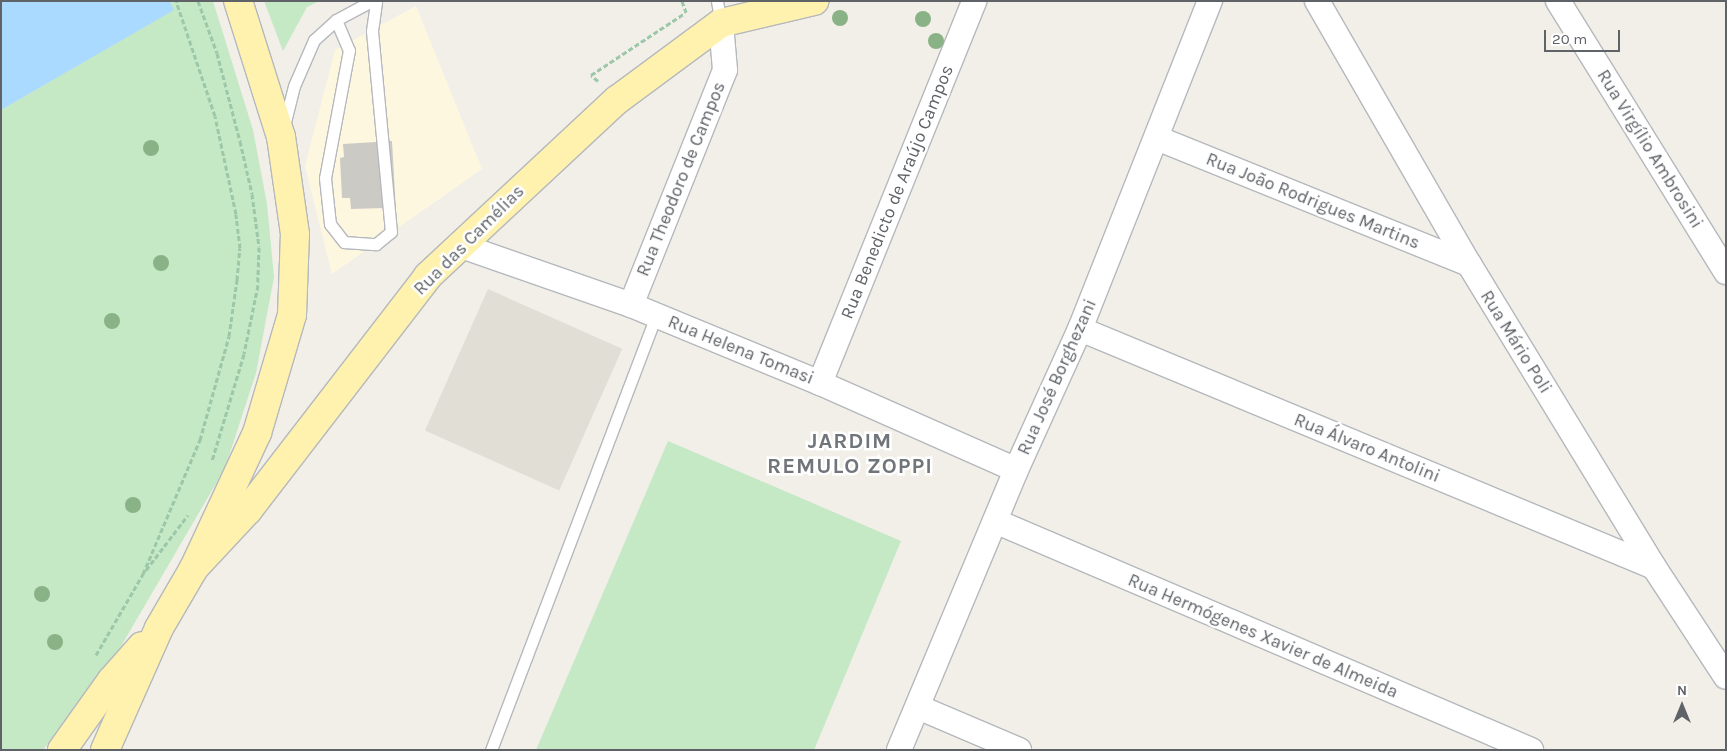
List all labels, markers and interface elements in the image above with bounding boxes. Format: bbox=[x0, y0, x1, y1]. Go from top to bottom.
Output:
scale bar bbox=[1547, 20, 1623, 52]
text: 20 m bbox=[1552, 30, 1587, 48]
street label: Rua Benedicto de Araújo Campos bbox=[836, 62, 958, 322]
street label: Rua Virgílio Ambrosini bbox=[1592, 66, 1708, 232]
street label: Rua Theodoro de Campos bbox=[632, 79, 730, 279]
street label: Rua João Rodrigues Martins bbox=[1203, 148, 1423, 254]
street label: Rua das Camélias bbox=[409, 180, 529, 300]
street label: Rua Mário Poli bbox=[1476, 286, 1556, 398]
street label: Rua José Borghezani bbox=[1013, 296, 1101, 458]
street label: Rua Helena Tomasi bbox=[665, 311, 817, 389]
street label: Rua Álvaro Antolini bbox=[1291, 409, 1443, 487]
district label: JARDIM REMULO ZOPPI bbox=[765, 428, 935, 480]
street label: Rua Hermógenes Xavier de Almeida bbox=[1125, 569, 1401, 703]
north arrow bbox=[1657, 681, 1707, 731]
text: N bbox=[1677, 682, 1687, 699]

